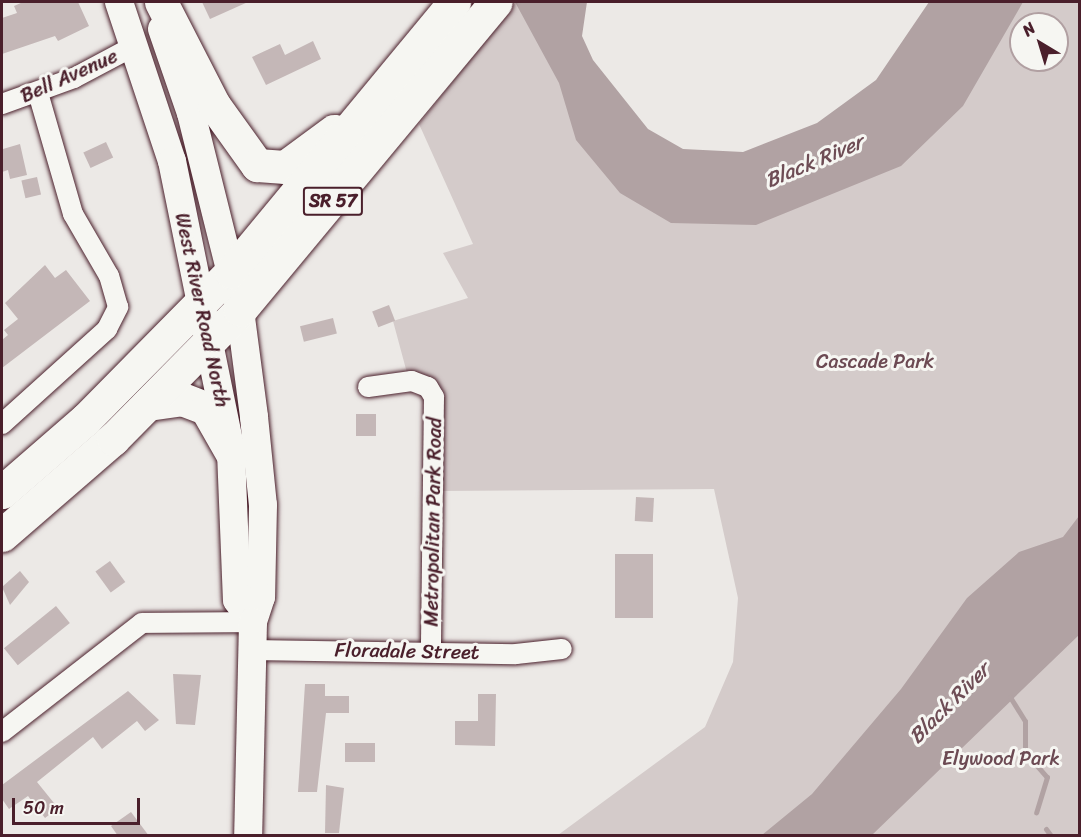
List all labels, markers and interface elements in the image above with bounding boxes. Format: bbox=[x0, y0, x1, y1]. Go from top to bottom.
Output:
north arrow bbox=[1009, 12, 1069, 72]
text: N bbox=[1016, 14, 1042, 44]
street label: Bell Avenue bbox=[17, 44, 121, 108]
water label: Black River bbox=[761, 129, 867, 193]
road number: SR 57 bbox=[302, 186, 364, 216]
street label: West River Road North bbox=[170, 210, 234, 410]
park label: Cascade Park bbox=[816, 349, 934, 373]
street label: Metropolitan Park Road bbox=[419, 417, 447, 627]
street label: Floradale Street bbox=[334, 638, 480, 664]
water label: Black River bbox=[903, 657, 995, 749]
park label: Elywood Park bbox=[942, 746, 1060, 770]
scale bar bbox=[15, 786, 142, 824]
text: 50 m bbox=[23, 792, 64, 824]

